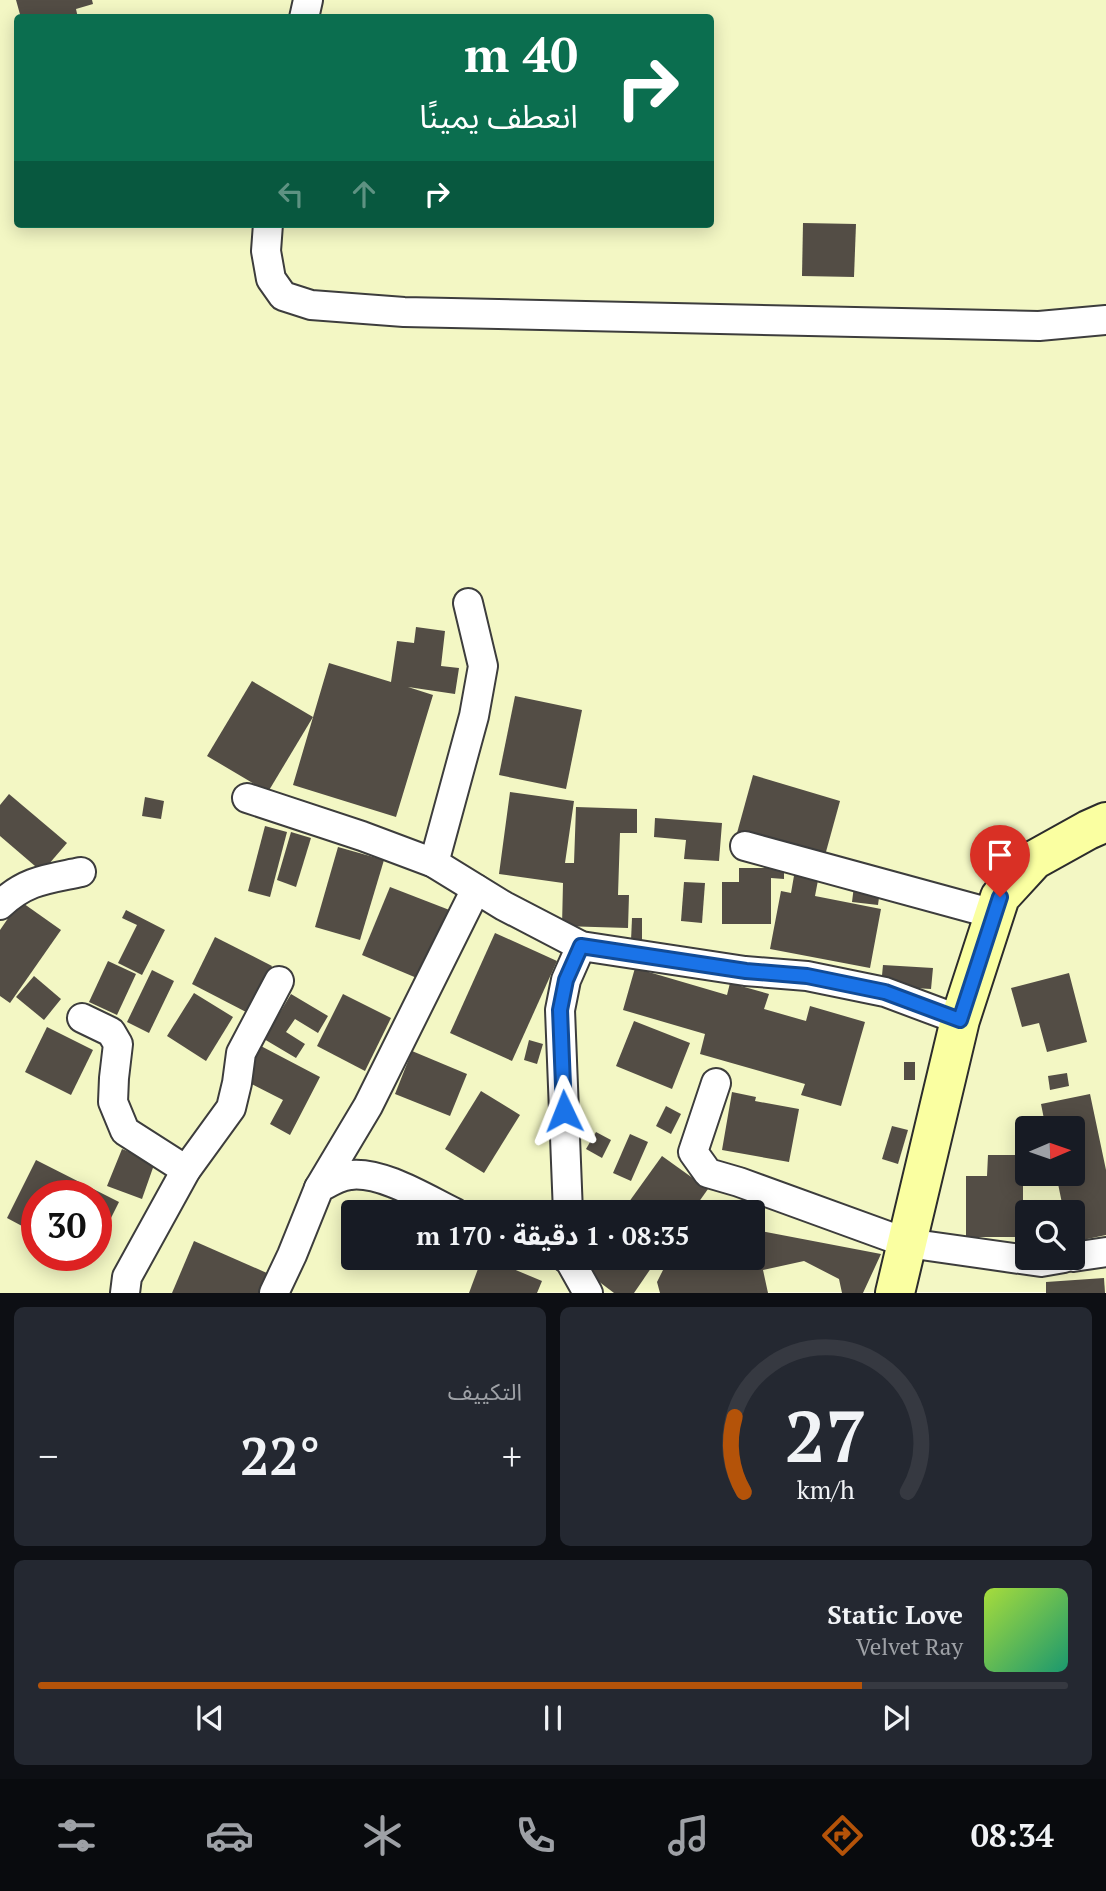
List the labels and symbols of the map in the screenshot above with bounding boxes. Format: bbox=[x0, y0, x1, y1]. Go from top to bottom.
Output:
pin bbox=[970, 825, 1030, 897]
position arrow bbox=[527, 1074, 601, 1148]
north arrow bbox=[1015, 1116, 1085, 1186]
speed limit sign: 30 bbox=[21, 1180, 112, 1271]

